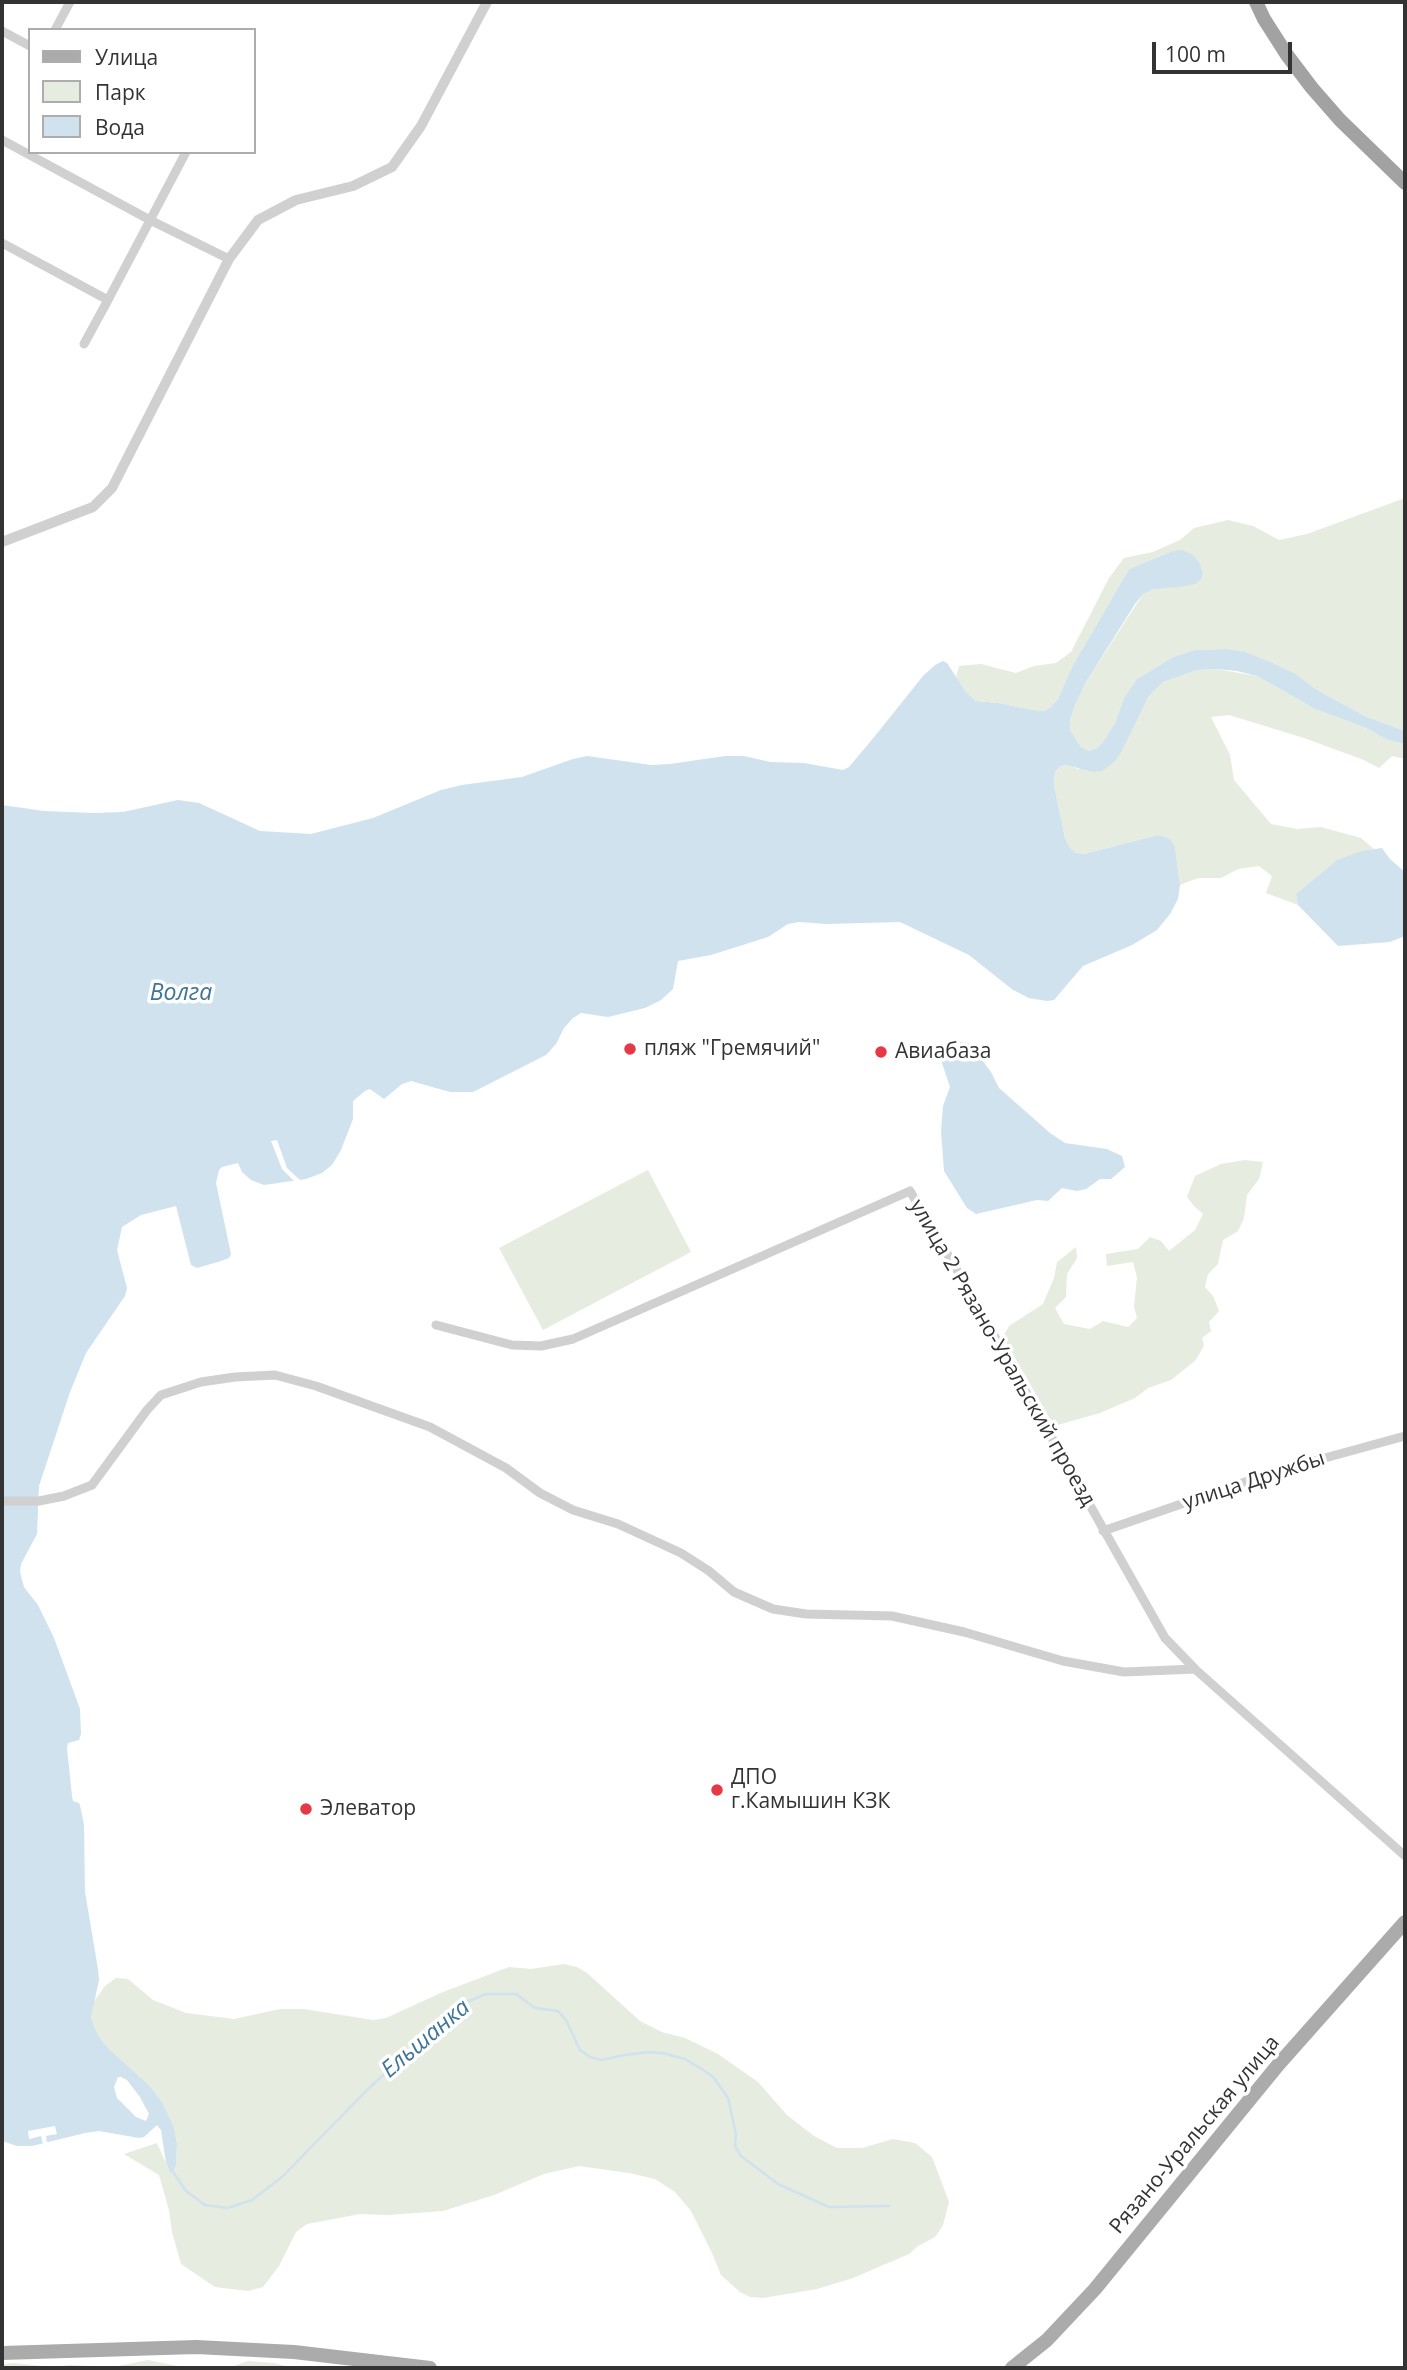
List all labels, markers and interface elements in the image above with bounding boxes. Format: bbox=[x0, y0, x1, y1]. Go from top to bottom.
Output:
legend bbox=[28, 28, 256, 154]
scale bar bbox=[1155, 28, 1295, 72]
text: 100 m bbox=[1165, 40, 1226, 68]
text: Улица bbox=[95, 43, 158, 71]
text: Парк bbox=[95, 78, 146, 106]
text: Вода bbox=[95, 113, 145, 141]
water label: Волга bbox=[150, 979, 212, 1007]
place label: пляж "Гремячий" bbox=[644, 1036, 820, 1062]
place label: Авиабаза bbox=[895, 1039, 991, 1065]
marker: пляж "Гремячий" bbox=[622, 1041, 638, 1057]
marker: Авиабаза bbox=[873, 1044, 889, 1060]
street label: улица 2 Рязано-Уральский проезд bbox=[904, 1195, 1100, 1511]
street label: улица Дружбы bbox=[1180, 1446, 1328, 1516]
place label: ДПО г.Камышин КЗК bbox=[731, 1765, 890, 1815]
marker: ДПО г.Камышин КЗК bbox=[709, 1782, 725, 1798]
place label: Элеватор bbox=[320, 1796, 416, 1822]
marker: Элеватор bbox=[298, 1801, 314, 1817]
water label: Ельшанка bbox=[376, 1994, 476, 2084]
street label: Рязано-Уральская улица bbox=[1105, 2031, 1285, 2239]

